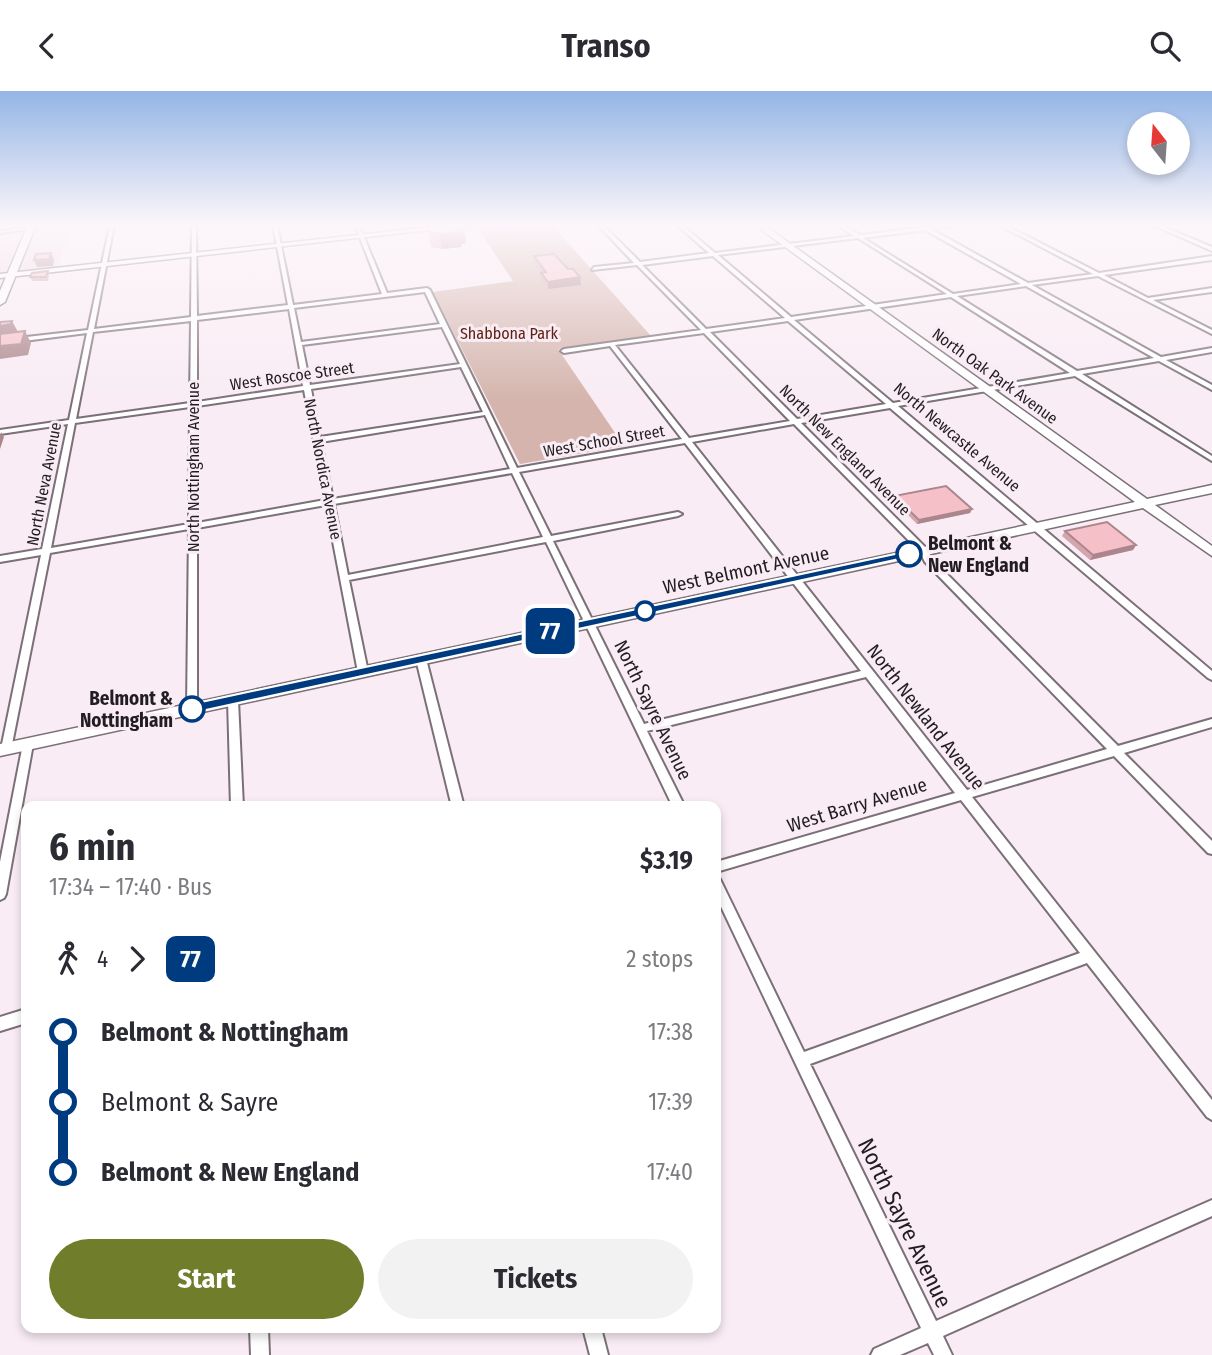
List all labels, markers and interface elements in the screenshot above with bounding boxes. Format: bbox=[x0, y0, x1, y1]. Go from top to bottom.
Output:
icon: back bbox=[28, 27, 66, 65]
text: Transo bbox=[561, 27, 651, 65]
icon: search bbox=[1146, 27, 1184, 65]
north arrow bbox=[1127, 112, 1190, 175]
map controls bbox=[1127, 112, 1190, 175]
park label: Shabbona Park bbox=[460, 324, 559, 343]
street label: North Oak Park Avenue bbox=[929, 324, 1061, 428]
street label: West Roscoe Street bbox=[229, 358, 356, 394]
street label: North Newcastle Avenue bbox=[890, 378, 1024, 496]
street label: North New England Avenue bbox=[776, 381, 914, 519]
street label: North Nottingham Avenue bbox=[184, 382, 203, 552]
street label: North Nordica Avenue bbox=[300, 397, 346, 541]
street label: North Neva Avenue bbox=[23, 421, 65, 547]
street label: West School Street bbox=[542, 421, 667, 461]
place label: Belmont & New England bbox=[928, 532, 1029, 577]
street label: West Belmont Avenue bbox=[661, 541, 831, 599]
marker: Belmont & New England bbox=[896, 541, 922, 567]
unlabelled marker bbox=[635, 601, 655, 621]
line badge: 77 bbox=[518, 608, 582, 654]
text: 77 bbox=[540, 617, 560, 645]
street label: North Sayre Avenue bbox=[609, 636, 697, 784]
street label: North Newland Avenue bbox=[862, 640, 990, 794]
place label: Belmont & Nottingham bbox=[80, 687, 173, 732]
marker: Belmont & Nottingham bbox=[179, 696, 205, 722]
street label: West Barry Avenue bbox=[784, 773, 930, 837]
text: 6 min bbox=[49, 824, 136, 870]
text: $3.19 bbox=[640, 845, 693, 876]
text: 17:34 – 17:40 · Bus bbox=[49, 873, 212, 901]
icon: walk bbox=[49, 940, 87, 978]
icon: forward bbox=[118, 940, 156, 978]
text: 4 bbox=[97, 945, 108, 973]
text: 77 bbox=[180, 945, 201, 973]
text: 2 stops bbox=[626, 945, 693, 973]
text: Belmont & Nottingham bbox=[101, 1017, 349, 1048]
text: 17:38 bbox=[648, 1018, 693, 1046]
text: Belmont & Sayre bbox=[101, 1087, 278, 1118]
text: 17:39 bbox=[648, 1088, 693, 1116]
street label: North Sayre Avenue bbox=[852, 1134, 958, 1312]
text: Belmont & New England bbox=[101, 1157, 359, 1188]
text: 17:40 bbox=[647, 1158, 693, 1186]
button: Start bbox=[49, 1239, 364, 1319]
button: Tickets bbox=[378, 1239, 693, 1319]

